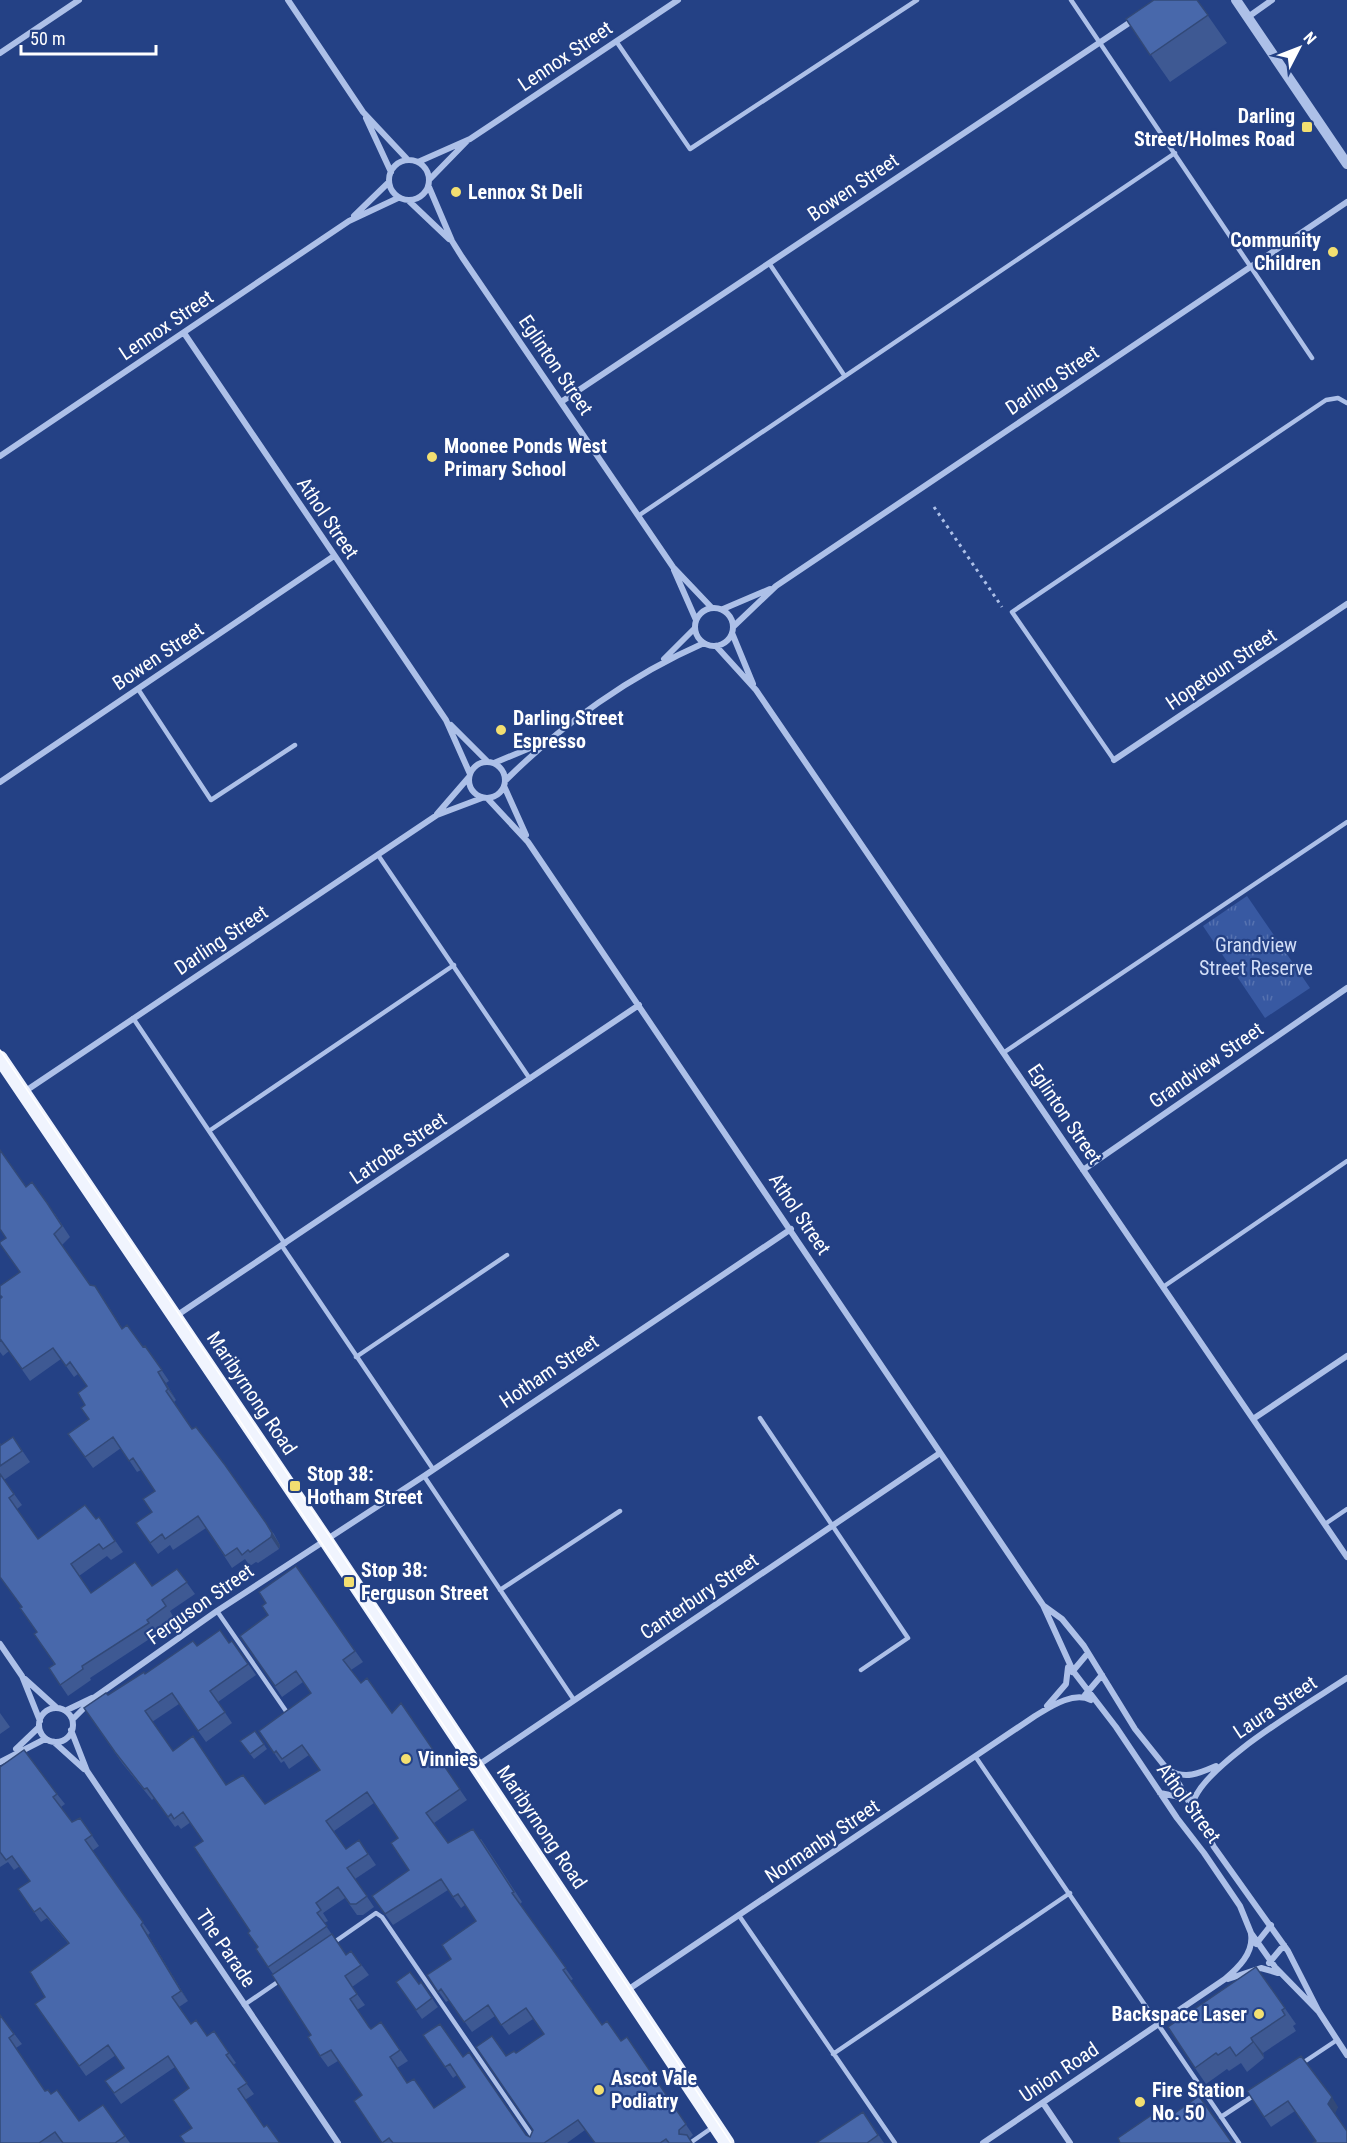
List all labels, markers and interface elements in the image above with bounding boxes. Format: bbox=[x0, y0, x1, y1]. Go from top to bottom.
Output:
street label: Lennox Street bbox=[513, 16, 617, 96]
scale bar bbox=[21, 18, 156, 56]
north arrow bbox=[1269, 18, 1329, 78]
text: 50 m bbox=[30, 28, 65, 49]
text: N bbox=[1299, 28, 1320, 48]
place label: Darling Street/Holmes Road bbox=[1134, 104, 1295, 151]
marker: Darling Street/Holmes Road bbox=[1300, 120, 1314, 134]
street label: Bowen Street bbox=[803, 148, 903, 226]
place label: Lennox St Deli bbox=[468, 180, 583, 204]
marker: Lennox St Deli bbox=[449, 185, 463, 199]
place label: Community Children bbox=[1230, 228, 1321, 275]
marker: Community Children bbox=[1326, 245, 1340, 259]
street label: Lennox Street bbox=[114, 285, 218, 365]
street label: Eglinton Street bbox=[514, 310, 598, 420]
street label: Darling Street bbox=[1001, 340, 1103, 420]
place label: Moonee Ponds West Primary School bbox=[444, 434, 607, 481]
marker: Moonee Ponds West Primary School bbox=[425, 450, 439, 464]
street label: Athol Street bbox=[292, 473, 364, 563]
street label: Bowen Street bbox=[108, 617, 208, 695]
street label: Hopetoun Street bbox=[1161, 623, 1281, 715]
place label: Darling Street Espresso bbox=[513, 706, 624, 753]
marker: Darling Street Espresso bbox=[494, 723, 508, 737]
street label: Darling Street bbox=[170, 900, 272, 980]
park label: Grandview Street Reserve bbox=[1199, 933, 1313, 980]
street label: Grandview Street bbox=[1144, 1017, 1268, 1113]
street label: Eglinton Street bbox=[1023, 1059, 1107, 1169]
street label: Latrobe Street bbox=[345, 1107, 451, 1189]
street label: Athol Street bbox=[764, 1169, 836, 1259]
street label: Maribyrnong Road bbox=[202, 1327, 302, 1459]
street label: Hotham Street bbox=[495, 1329, 603, 1413]
place label: Stop 38: Hotham Street bbox=[307, 1462, 423, 1509]
marker: Stop 38: Hotham Street bbox=[288, 1479, 302, 1493]
street label: Canterbury Street bbox=[635, 1548, 763, 1644]
street label: Ferguson Street bbox=[142, 1558, 258, 1650]
place label: Stop 38: Ferguson Street bbox=[361, 1558, 488, 1605]
marker: Stop 38: Ferguson Street bbox=[342, 1575, 356, 1589]
street label: Laura Street bbox=[1229, 1670, 1321, 1744]
place label: Vinnies bbox=[418, 1747, 478, 1771]
marker: Vinnies bbox=[399, 1752, 413, 1766]
street label: Athol Street bbox=[1152, 1758, 1226, 1848]
street label: Maribyrnong Road bbox=[492, 1761, 592, 1893]
street label: Normanby Street bbox=[760, 1794, 884, 1888]
street label: The Parade bbox=[191, 1904, 261, 1992]
place label: Backspace Laser bbox=[1112, 2002, 1247, 2026]
marker: Backspace Laser bbox=[1252, 2007, 1266, 2021]
street label: Union Road bbox=[1015, 2037, 1103, 2107]
place label: Ascot Vale Podiatry bbox=[611, 2066, 697, 2113]
place label: Fire Station No. 50 bbox=[1152, 2078, 1245, 2125]
marker: Ascot Vale Podiatry bbox=[592, 2083, 606, 2097]
marker: Fire Station No. 50 bbox=[1133, 2095, 1147, 2109]

